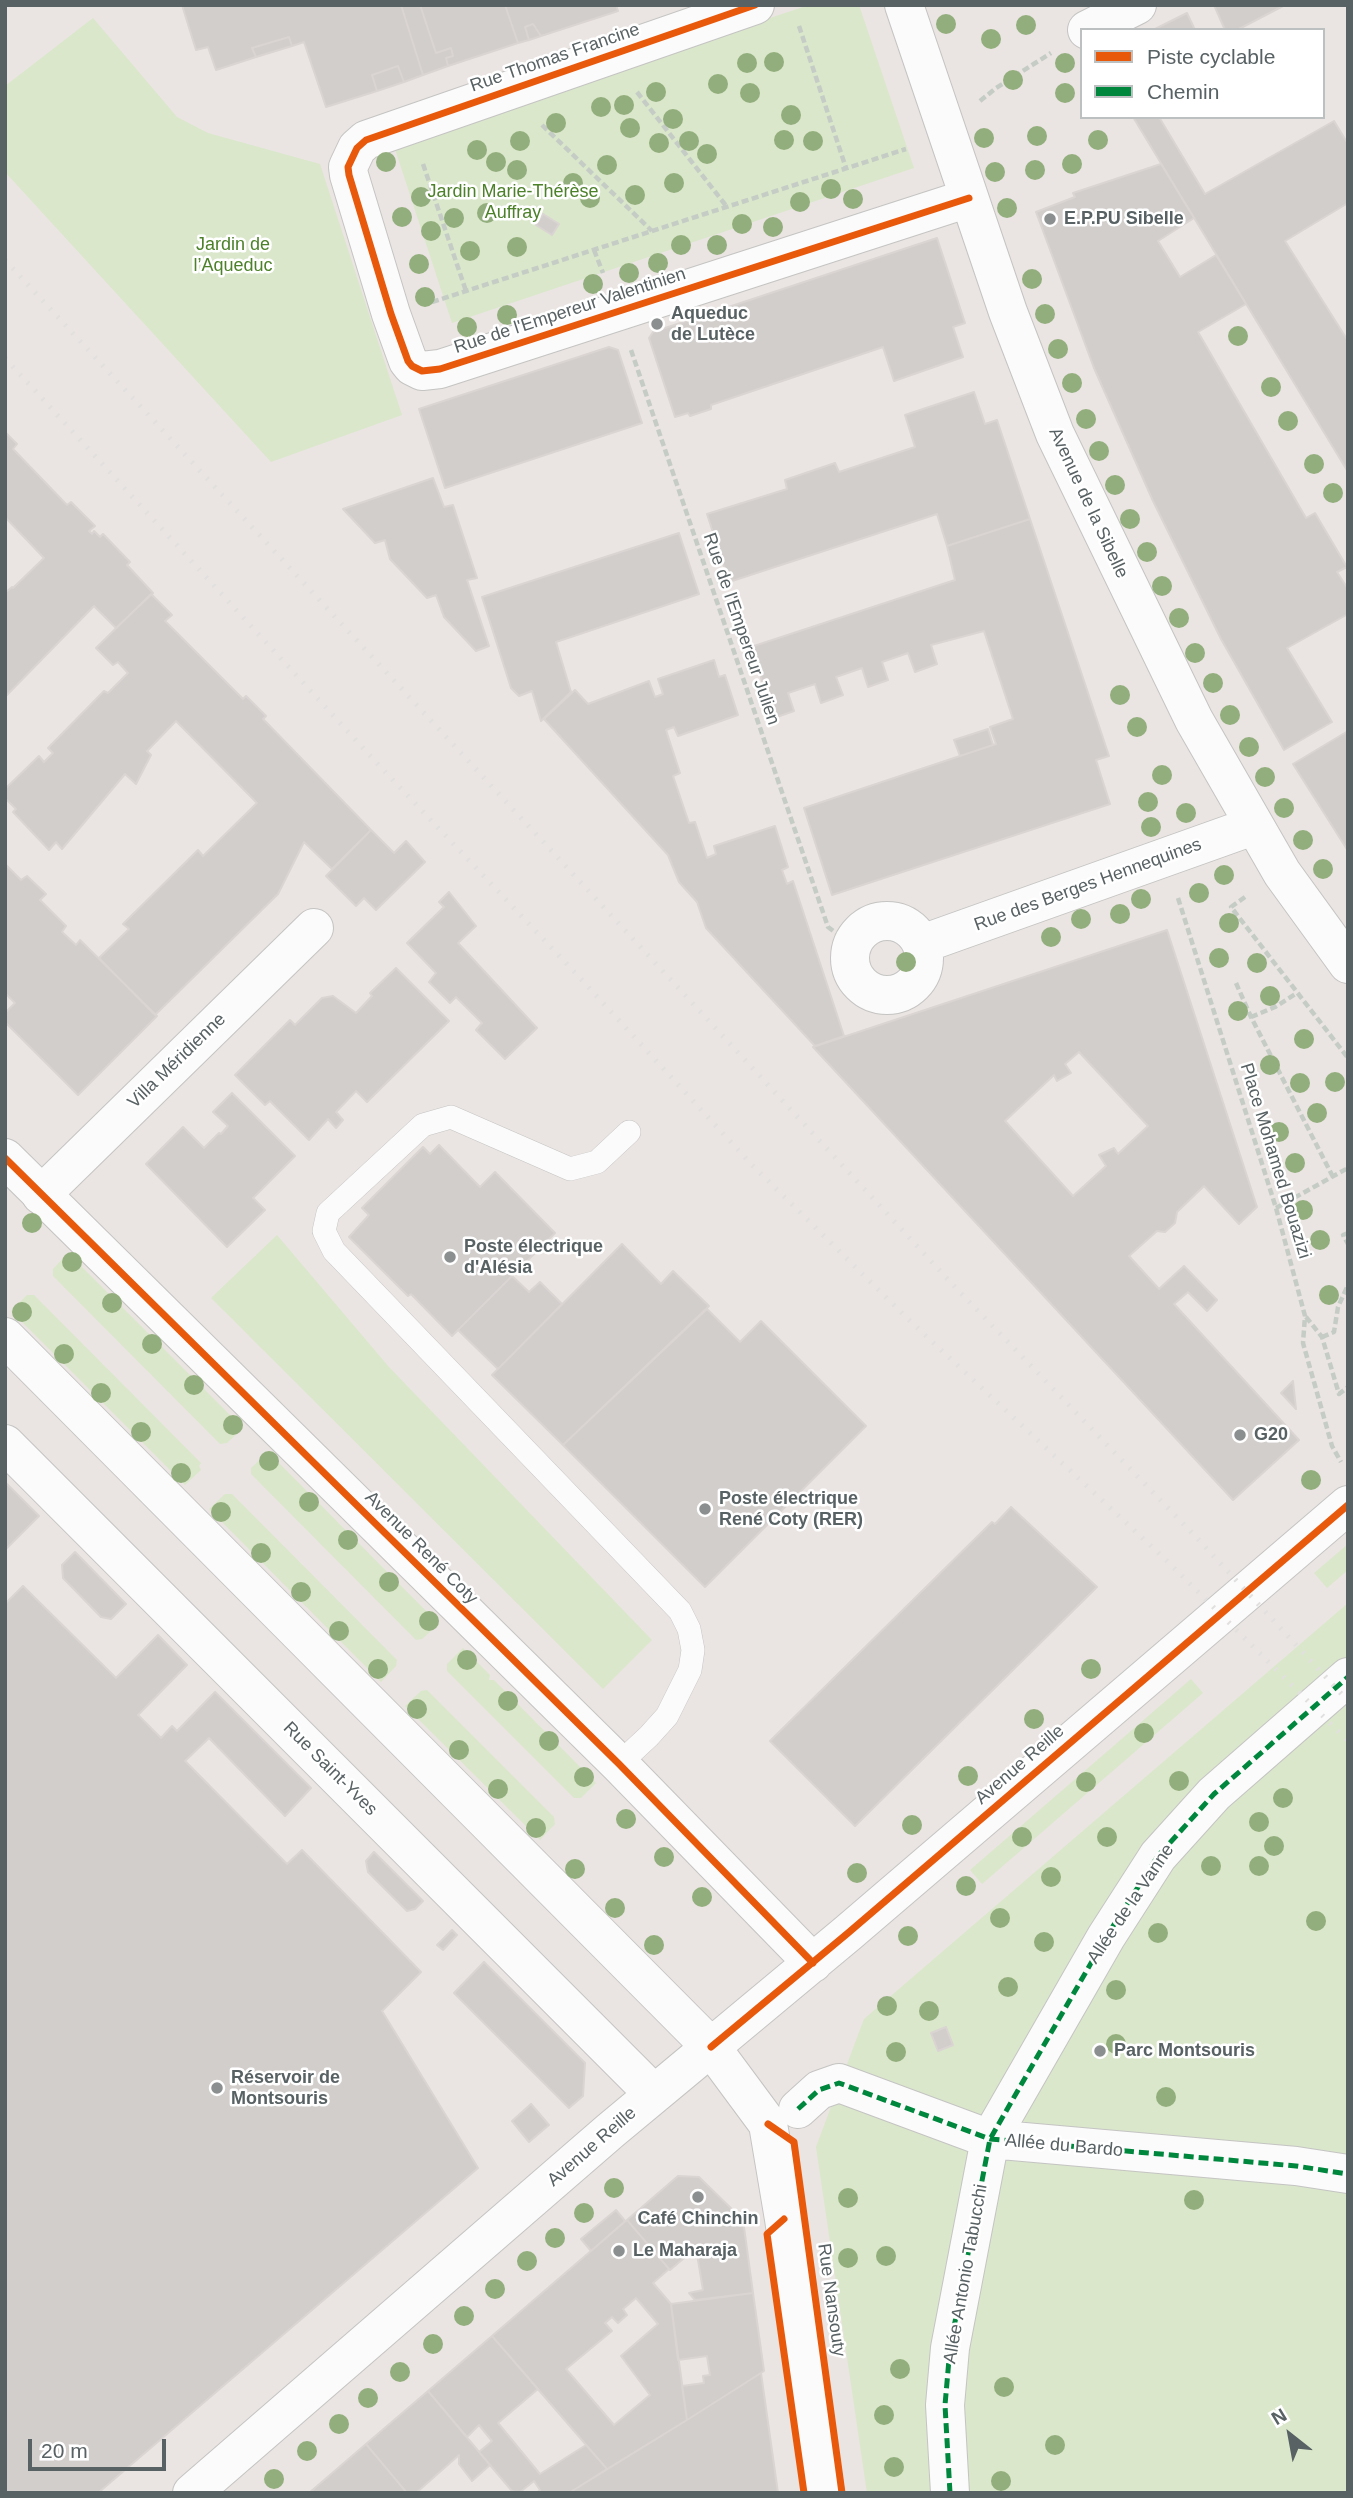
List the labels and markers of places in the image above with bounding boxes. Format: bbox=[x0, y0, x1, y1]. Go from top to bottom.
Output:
place label: E.P.PU Sibelle bbox=[1064, 208, 1184, 230]
marker: E.P.PU Sibelle bbox=[1042, 211, 1058, 227]
place label: Aqueduc de Lutèce bbox=[671, 303, 755, 346]
marker: Aqueduc de Lutèce bbox=[649, 316, 665, 332]
place label: Poste électrique d'Alésia bbox=[464, 1236, 603, 1278]
marker: Poste électrique d'Alésia bbox=[442, 1249, 458, 1265]
place label: G20 bbox=[1254, 1424, 1288, 1446]
marker: G20 bbox=[1232, 1427, 1248, 1443]
place label: Poste électrique René Coty (RER) bbox=[719, 1488, 863, 1530]
marker: Poste électrique René Coty (RER) bbox=[697, 1501, 713, 1517]
place label: Parc Montsouris bbox=[1114, 2040, 1255, 2062]
marker: Parc Montsouris bbox=[1092, 2043, 1108, 2059]
place label: Réservoir de Montsouris bbox=[231, 2067, 340, 2110]
marker: Réservoir de Montsouris bbox=[209, 2080, 225, 2096]
marker: Café Chinchin bbox=[690, 2189, 706, 2205]
place label: Café Chinchin bbox=[637, 2208, 759, 2230]
place label: Le Maharaja bbox=[633, 2240, 737, 2262]
marker: Le Maharaja bbox=[611, 2243, 627, 2259]

